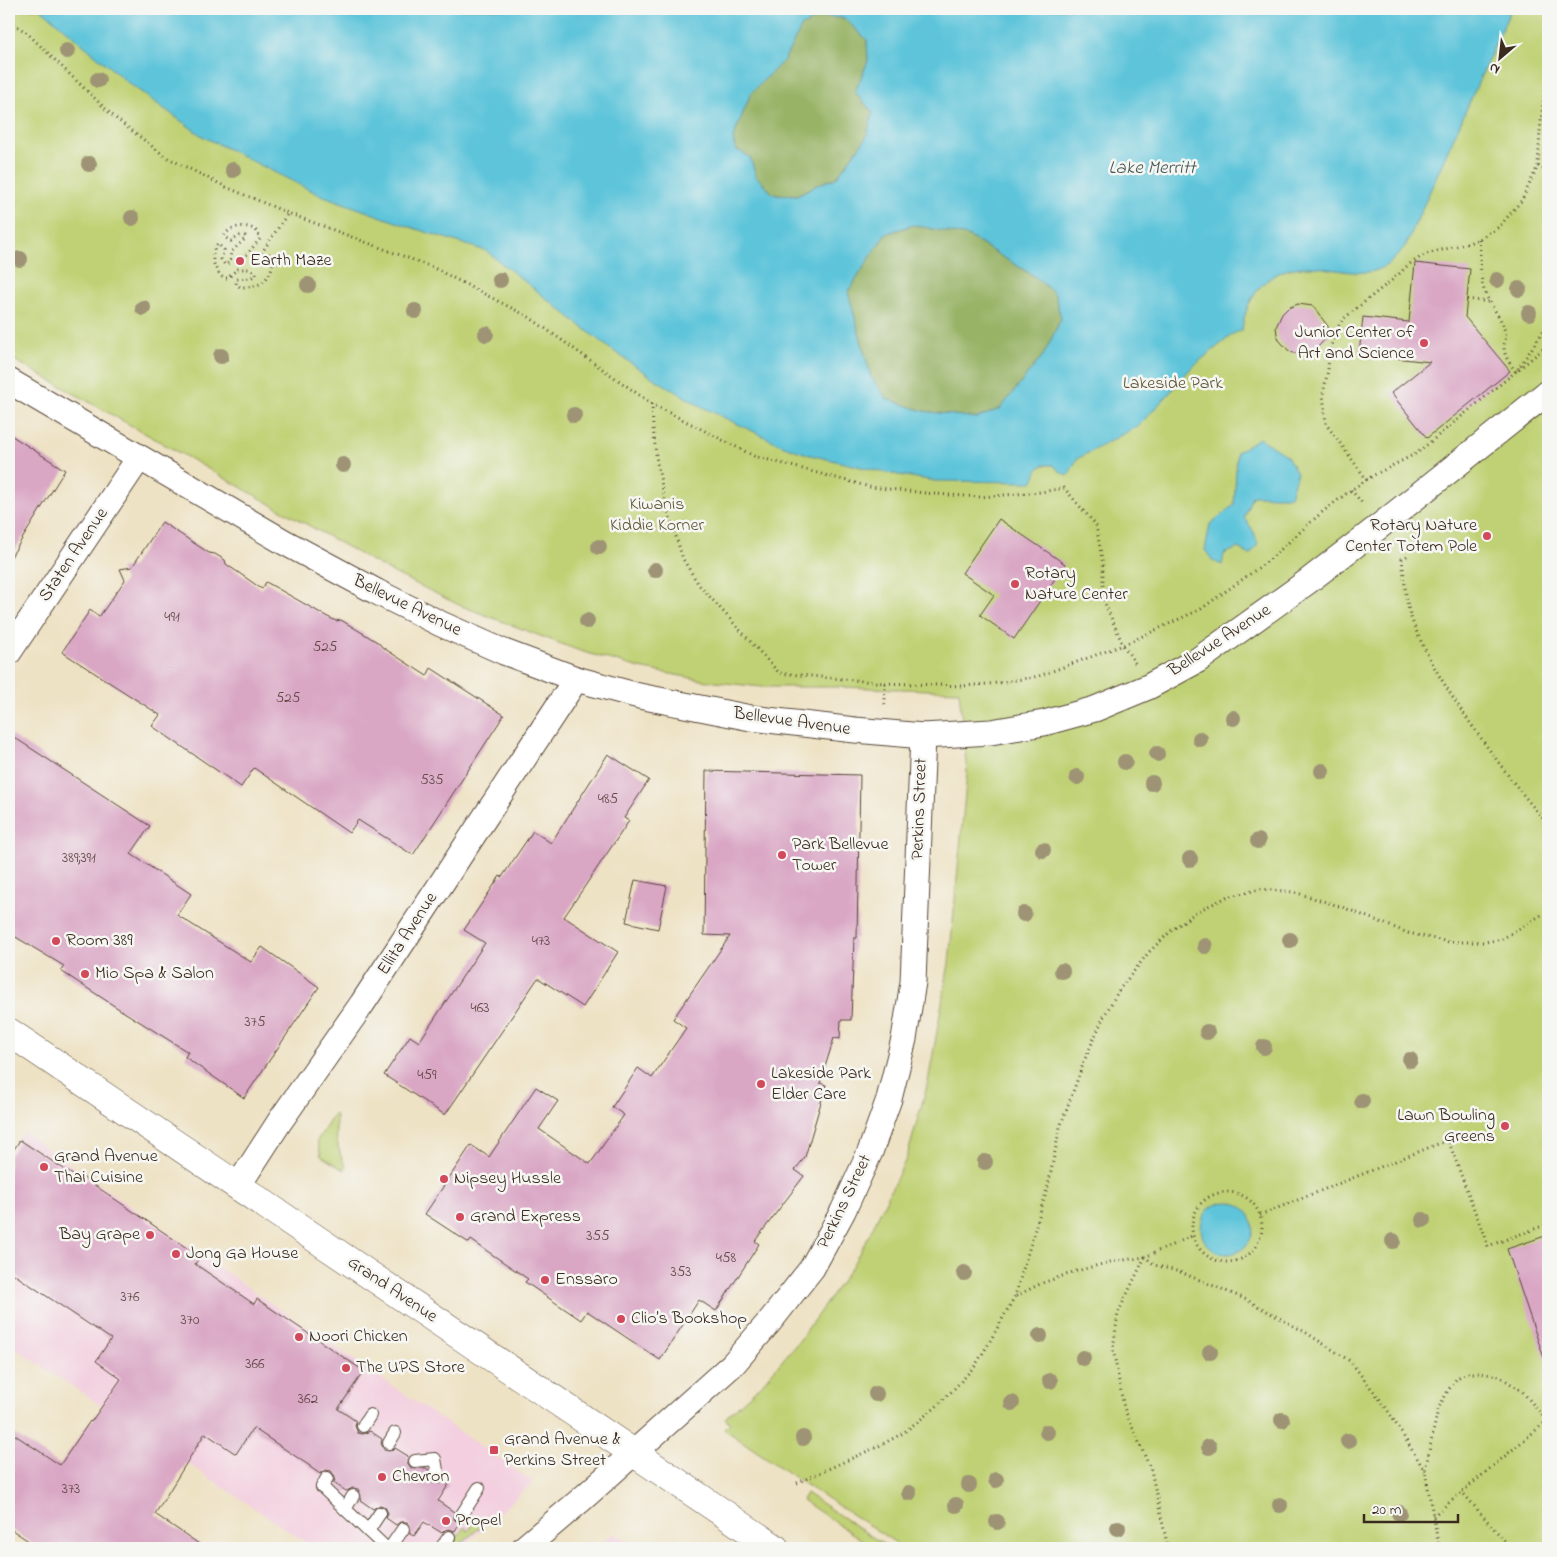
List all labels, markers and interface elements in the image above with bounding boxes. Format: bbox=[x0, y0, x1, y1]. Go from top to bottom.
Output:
north arrow bbox=[1474, 32, 1524, 82]
text: N bbox=[1485, 57, 1504, 80]
water label: Lake Merritt bbox=[1109, 155, 1197, 182]
place label: Earth Maze bbox=[250, 248, 332, 274]
marker: Earth Maze bbox=[234, 255, 246, 267]
place label: Junior Center of Art and Science bbox=[1295, 320, 1415, 367]
marker: Junior Center of Art and Science bbox=[1418, 337, 1430, 349]
park label: Lakeside Park bbox=[1123, 371, 1223, 397]
park label: Kiwanis Kiddie Korner bbox=[610, 492, 705, 539]
street label: Staten Avenue bbox=[33, 502, 116, 607]
place label: Rotary Nature Center Totem Pole bbox=[1345, 513, 1478, 560]
marker: Rotary Nature Center Totem Pole bbox=[1481, 530, 1493, 542]
place label: Rotary Nature Center bbox=[1025, 561, 1128, 608]
street label: Bellevue Avenue bbox=[347, 568, 467, 644]
marker: Rotary Nature Center bbox=[1009, 578, 1021, 590]
street label: Bellevue Avenue bbox=[1163, 597, 1277, 685]
house number: 491 bbox=[164, 606, 180, 628]
house number: 525 bbox=[313, 636, 338, 658]
house number: 525 bbox=[276, 687, 301, 709]
street label: Bellevue Avenue bbox=[731, 701, 853, 743]
street label: Perkins Street bbox=[905, 758, 935, 860]
house number: 535 bbox=[420, 769, 444, 791]
house number: 485 bbox=[598, 788, 619, 810]
place label: Park Bellevue Tower bbox=[792, 832, 890, 879]
house number: 389;391 bbox=[62, 847, 96, 869]
marker: Park Bellevue Tower bbox=[776, 849, 788, 861]
street label: Ellita Avenue bbox=[371, 887, 445, 981]
place label: Room 389 bbox=[66, 928, 133, 954]
house number: 473 bbox=[532, 930, 550, 952]
marker: Room 389 bbox=[50, 935, 62, 947]
place label: Mio Spa & Salon bbox=[95, 961, 214, 987]
marker: Mio Spa & Salon bbox=[79, 968, 91, 980]
house number: 463 bbox=[471, 997, 489, 1019]
house number: 375 bbox=[245, 1011, 266, 1033]
place label: Lakeside Park Elder Care bbox=[771, 1061, 871, 1108]
house number: 459 bbox=[417, 1064, 437, 1086]
marker: Lakeside Park Elder Care bbox=[755, 1078, 767, 1090]
place label: Lawn Bowling Greens bbox=[1397, 1103, 1495, 1150]
marker: Lawn Bowling Greens bbox=[1499, 1120, 1511, 1132]
place label: Grand Avenue Thai Cuisine bbox=[54, 1144, 159, 1191]
street label: Perkins Street bbox=[811, 1150, 879, 1254]
marker: Grand Avenue Thai Cuisine bbox=[38, 1161, 50, 1173]
place label: Nipsey Hussle bbox=[454, 1166, 562, 1192]
marker: Nipsey Hussle bbox=[438, 1173, 450, 1185]
place label: Grand Express bbox=[470, 1204, 581, 1230]
marker: Grand Express bbox=[454, 1211, 466, 1223]
place label: Bay Grape bbox=[58, 1222, 141, 1248]
house number: 355 bbox=[586, 1225, 610, 1247]
marker: Bay Grape bbox=[144, 1229, 156, 1241]
place label: Jong Ga House bbox=[186, 1241, 299, 1268]
house number: 458 bbox=[716, 1247, 737, 1269]
marker: Jong Ga House bbox=[170, 1248, 182, 1260]
street label: Grand Avenue bbox=[342, 1250, 443, 1330]
house number: 353 bbox=[671, 1261, 691, 1283]
place label: Enssaro bbox=[555, 1267, 618, 1293]
marker: Enssaro bbox=[539, 1274, 551, 1286]
house number: 376 bbox=[121, 1286, 140, 1308]
place label: Clio’s Bookshop bbox=[631, 1306, 747, 1332]
house number: 370 bbox=[181, 1309, 200, 1331]
marker: Clio’s Bookshop bbox=[615, 1313, 627, 1325]
place label: Noori Chicken bbox=[309, 1324, 408, 1350]
marker: Noori Chicken bbox=[293, 1331, 305, 1343]
house number: 366 bbox=[245, 1353, 265, 1375]
place label: The UPS Store bbox=[356, 1355, 466, 1381]
marker: The UPS Store bbox=[340, 1362, 352, 1374]
house number: 362 bbox=[298, 1388, 319, 1410]
place label: Grand Avenue & Perkins Street bbox=[504, 1427, 621, 1474]
marker: Grand Avenue & Perkins Street bbox=[488, 1444, 500, 1456]
place label: Chevron bbox=[392, 1464, 449, 1490]
marker: Chevron bbox=[376, 1471, 388, 1483]
house number: 373 bbox=[62, 1478, 80, 1500]
scale bar bbox=[1364, 1492, 1458, 1524]
text: 20 m bbox=[1372, 1499, 1402, 1521]
place label: Propel bbox=[456, 1508, 501, 1534]
marker: Propel bbox=[440, 1515, 452, 1527]

